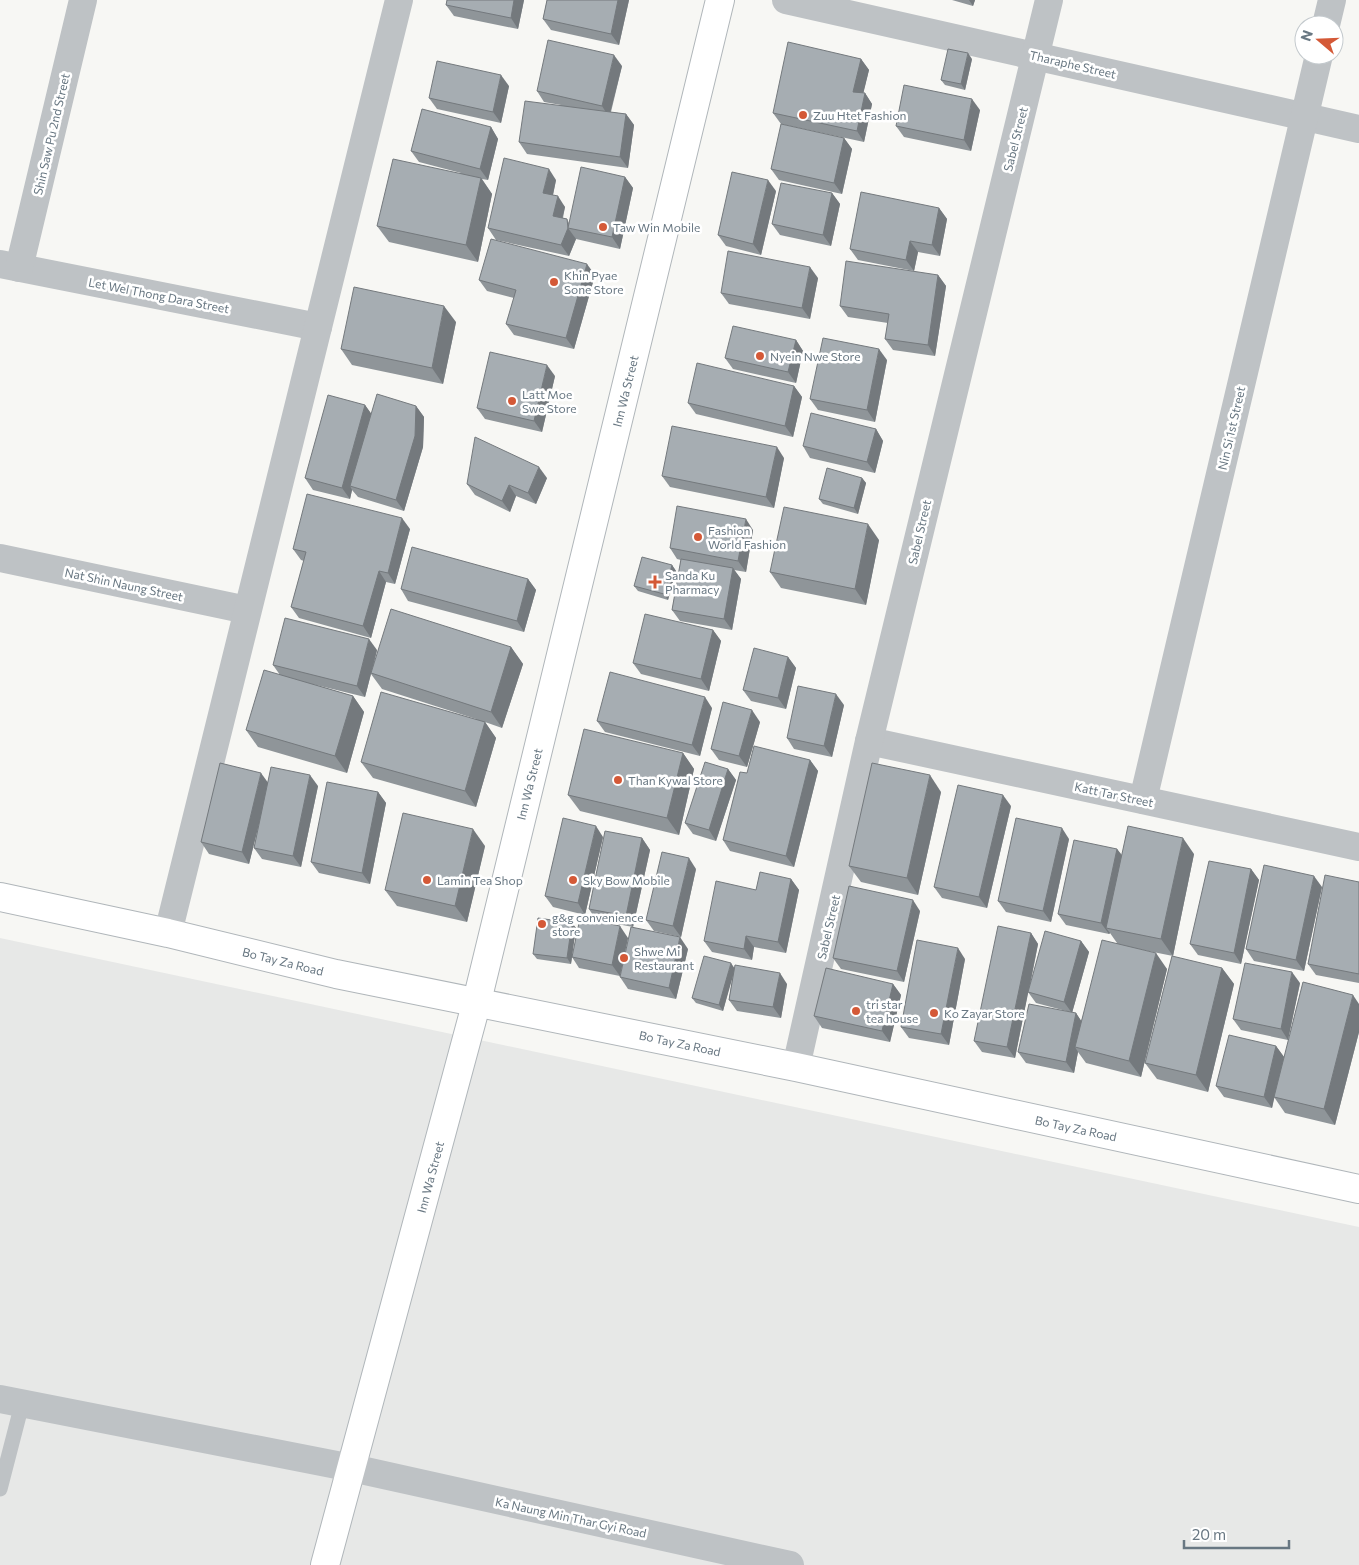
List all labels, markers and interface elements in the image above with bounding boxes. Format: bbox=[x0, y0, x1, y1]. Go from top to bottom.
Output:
north arrow bbox=[1294, 15, 1344, 65]
text: N bbox=[1296, 28, 1316, 43]
street label: Tharaphe Street bbox=[1028, 47, 1118, 81]
street label: Shin Saw Pu 2nd Street bbox=[30, 72, 72, 196]
street label: Sabel Street bbox=[1000, 105, 1030, 173]
place label: Zuu Htet Fashion bbox=[813, 108, 906, 122]
marker: Zuu Htet Fashion bbox=[797, 109, 809, 121]
place label: Taw Win Mobile bbox=[613, 220, 700, 234]
marker: Taw Win Mobile bbox=[597, 221, 609, 233]
place label: Khin Pyae Sone Store bbox=[564, 268, 624, 296]
street label: Let Wel Thong Dara Street bbox=[87, 274, 231, 316]
marker: Khin Pyae Sone Store bbox=[548, 276, 560, 288]
place label: Nyein Nwe Store bbox=[770, 349, 861, 363]
marker: Nyein Nwe Store bbox=[754, 350, 766, 362]
street label: Inn Wa Street bbox=[609, 354, 641, 428]
street label: Nin Si 1st Street bbox=[1215, 385, 1247, 471]
place label: Latt Moe Swe Store bbox=[522, 387, 577, 415]
marker: Latt Moe Swe Store bbox=[506, 395, 518, 407]
street label: Sabel Street bbox=[905, 498, 933, 566]
place label: Fashion World Fashion bbox=[708, 523, 786, 551]
marker: Fashion World Fashion bbox=[692, 531, 704, 543]
street label: Nat Shin Naung Street bbox=[64, 565, 184, 603]
place label: Sanda Ku Pharmacy bbox=[665, 568, 719, 596]
marker: Sanda Ku Pharmacy bbox=[649, 576, 661, 588]
street label: Inn Wa Street bbox=[513, 747, 545, 821]
place label: Than Kywal Store bbox=[628, 773, 723, 787]
marker: Than Kywal Store bbox=[612, 774, 624, 786]
street label: Katt Tar Street bbox=[1073, 779, 1155, 809]
place label: Lamin Tea Shop bbox=[437, 873, 523, 887]
place label: Sky Bow Mobile bbox=[583, 873, 670, 887]
marker: Lamin Tea Shop bbox=[421, 874, 433, 886]
marker: Sky Bow Mobile bbox=[567, 874, 579, 886]
street label: Sabel Street bbox=[814, 893, 842, 961]
place label: g&g convenience store bbox=[552, 910, 644, 938]
marker: g&g convenience store bbox=[536, 918, 548, 930]
street label: Bo Tay Za Road bbox=[241, 944, 325, 978]
place label: Shwe Mi Restaurant bbox=[634, 944, 694, 972]
marker: Shwe Mi Restaurant bbox=[618, 952, 630, 964]
place label: tri star tea house bbox=[866, 997, 918, 1025]
marker: tri star tea house bbox=[850, 1005, 862, 1017]
place label: Ko Zayar Store bbox=[944, 1006, 1025, 1020]
marker: Ko Zayar Store bbox=[928, 1007, 940, 1019]
street label: Bo Tay Za Road bbox=[638, 1028, 722, 1059]
street label: Bo Tay Za Road bbox=[1034, 1113, 1118, 1144]
street label: Inn Wa Street bbox=[414, 1140, 446, 1214]
street label: Ka Naung Min Thar Gyi Road bbox=[494, 1494, 648, 1540]
scale bar bbox=[1184, 1518, 1289, 1550]
text: 20 m bbox=[1192, 1525, 1226, 1543]

